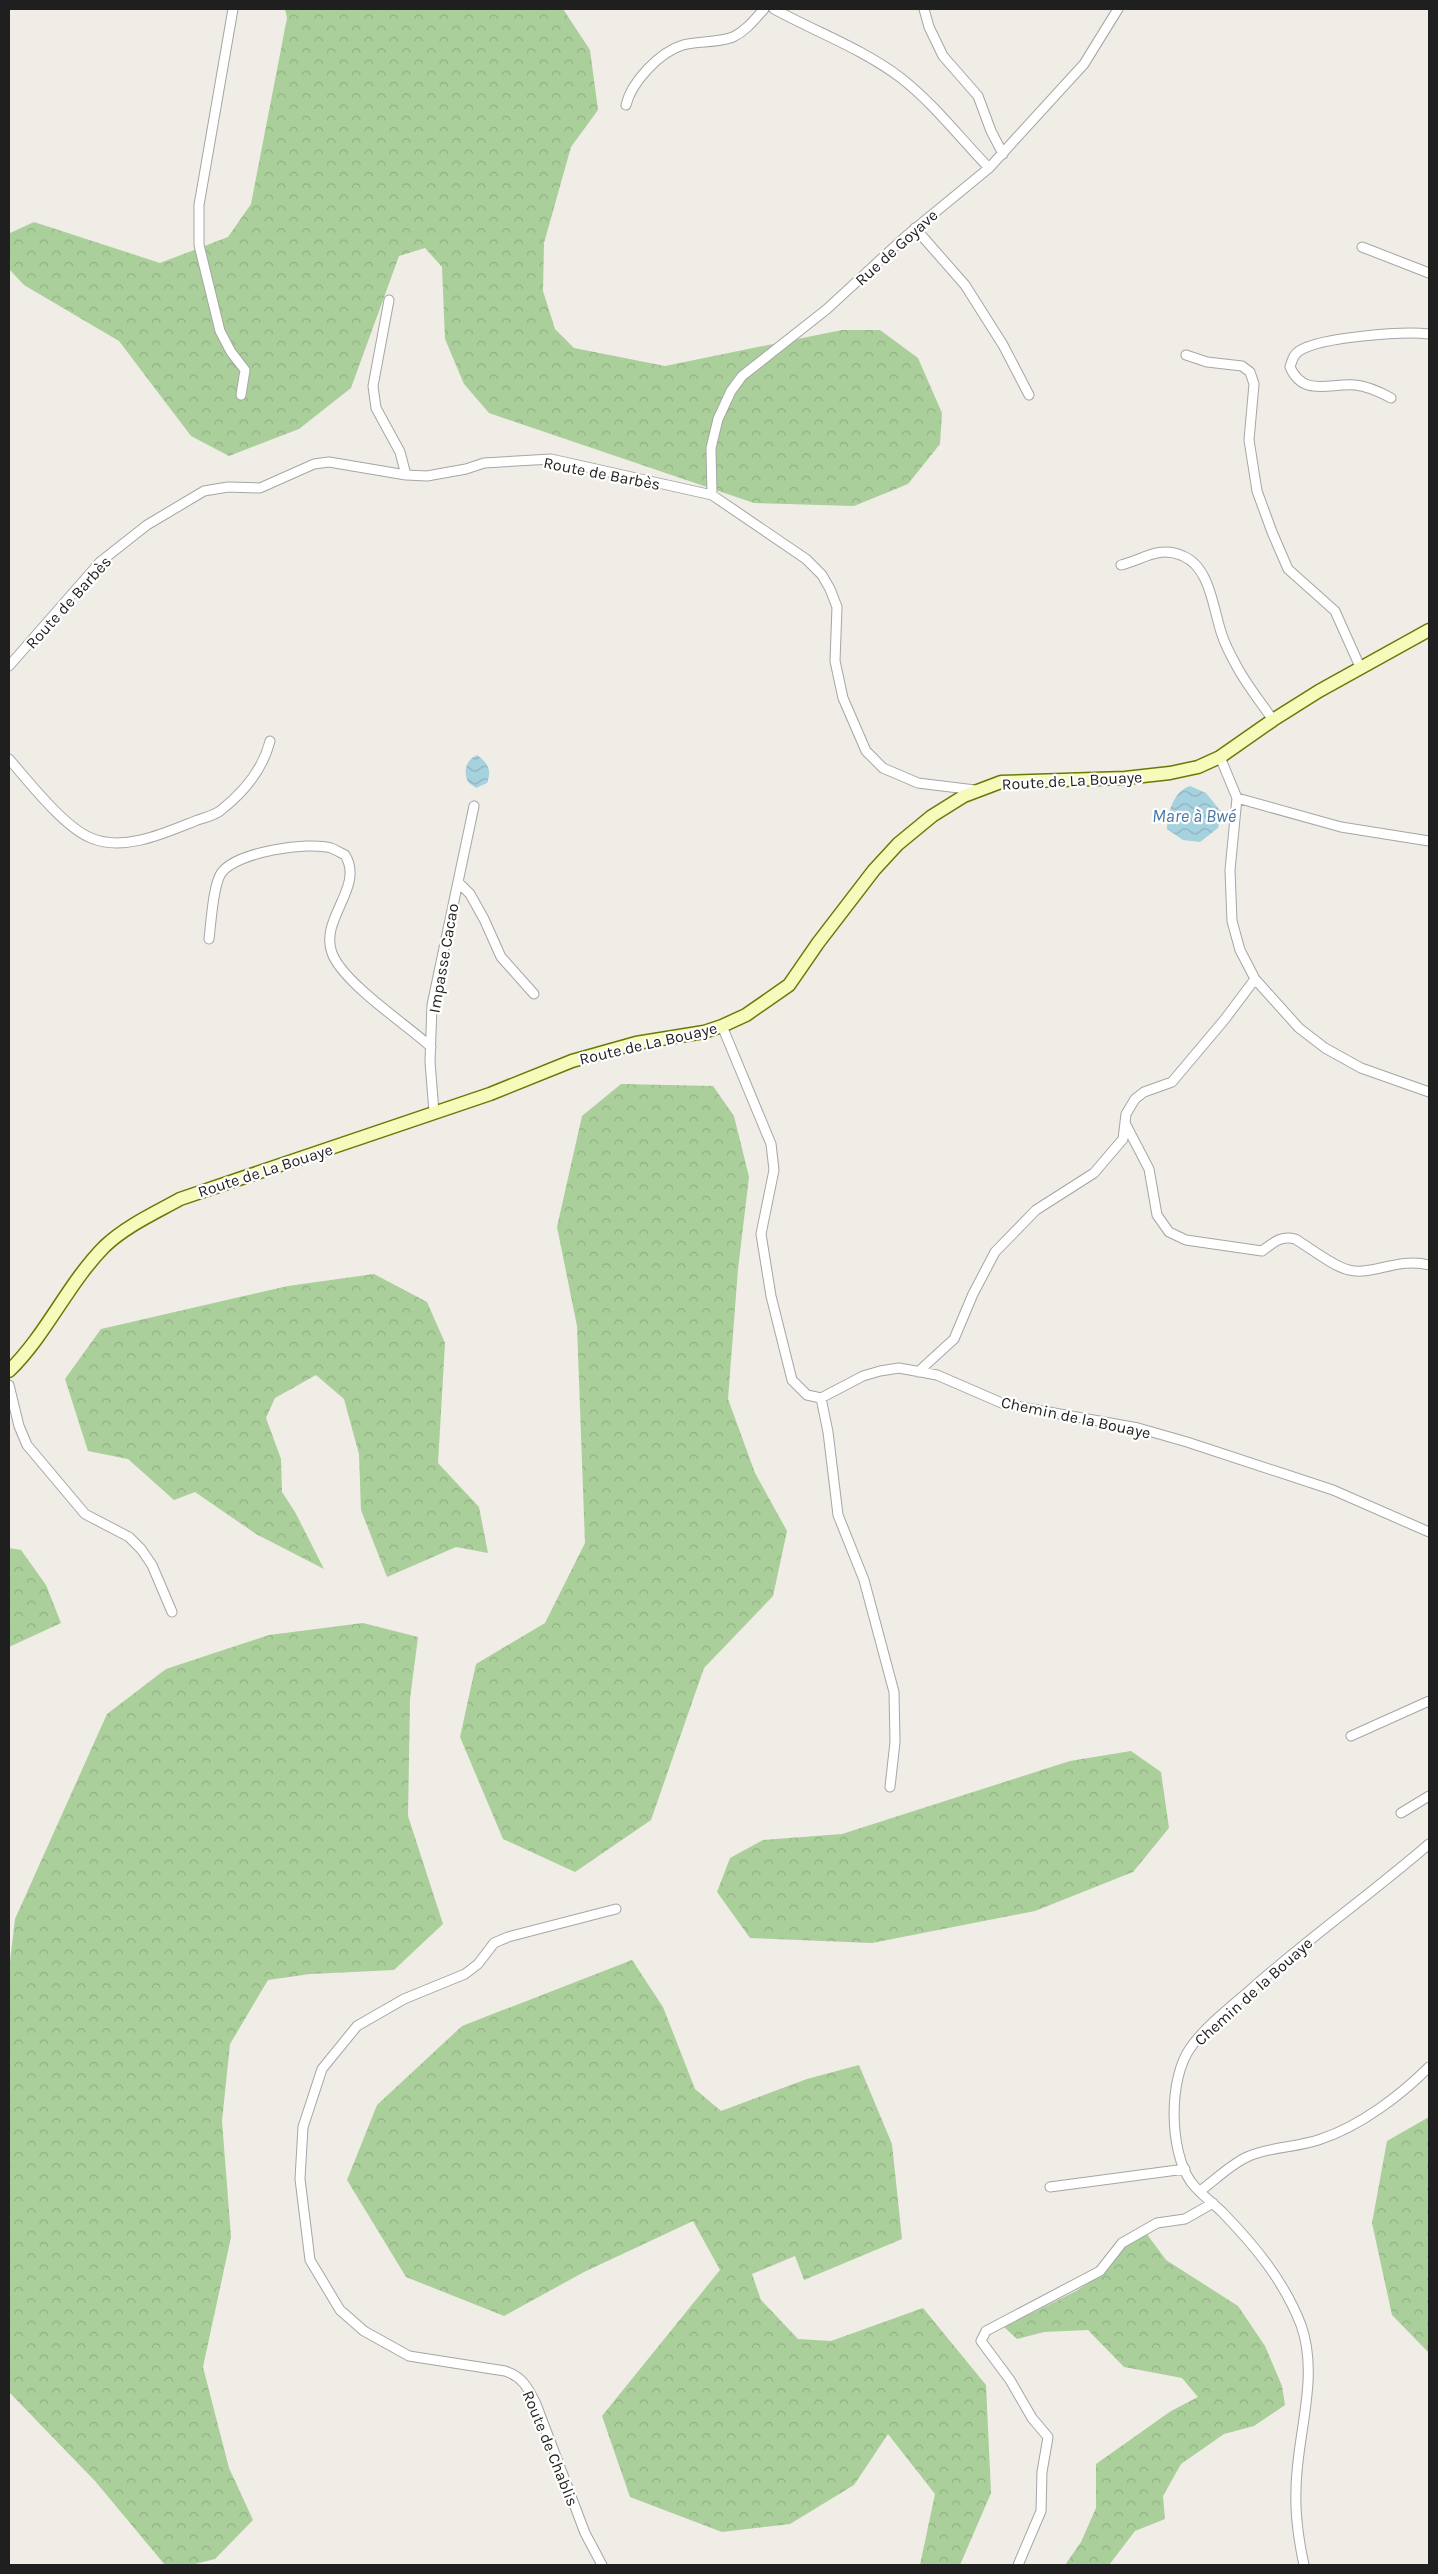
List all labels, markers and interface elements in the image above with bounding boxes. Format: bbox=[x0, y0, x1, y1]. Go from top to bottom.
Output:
street label: Rue de Goyave bbox=[851, 205, 942, 289]
street label: Route de Barbès bbox=[542, 453, 662, 494]
street label: Route de Barbès bbox=[22, 552, 115, 653]
street label: Route de La Bouaye bbox=[1001, 767, 1143, 794]
water label: Mare à Bwé bbox=[1152, 805, 1237, 827]
street label: Impasse Cacao bbox=[425, 902, 462, 1014]
street label: Route de La Bouaye bbox=[577, 1018, 719, 1069]
street label: Route de La Bouaye bbox=[195, 1140, 335, 1201]
street label: Chemin de la Bouaye bbox=[999, 1392, 1152, 1443]
street label: Chemin de la Bouaye bbox=[1190, 1933, 1316, 2049]
street label: Route de Chablis bbox=[519, 2388, 582, 2509]

